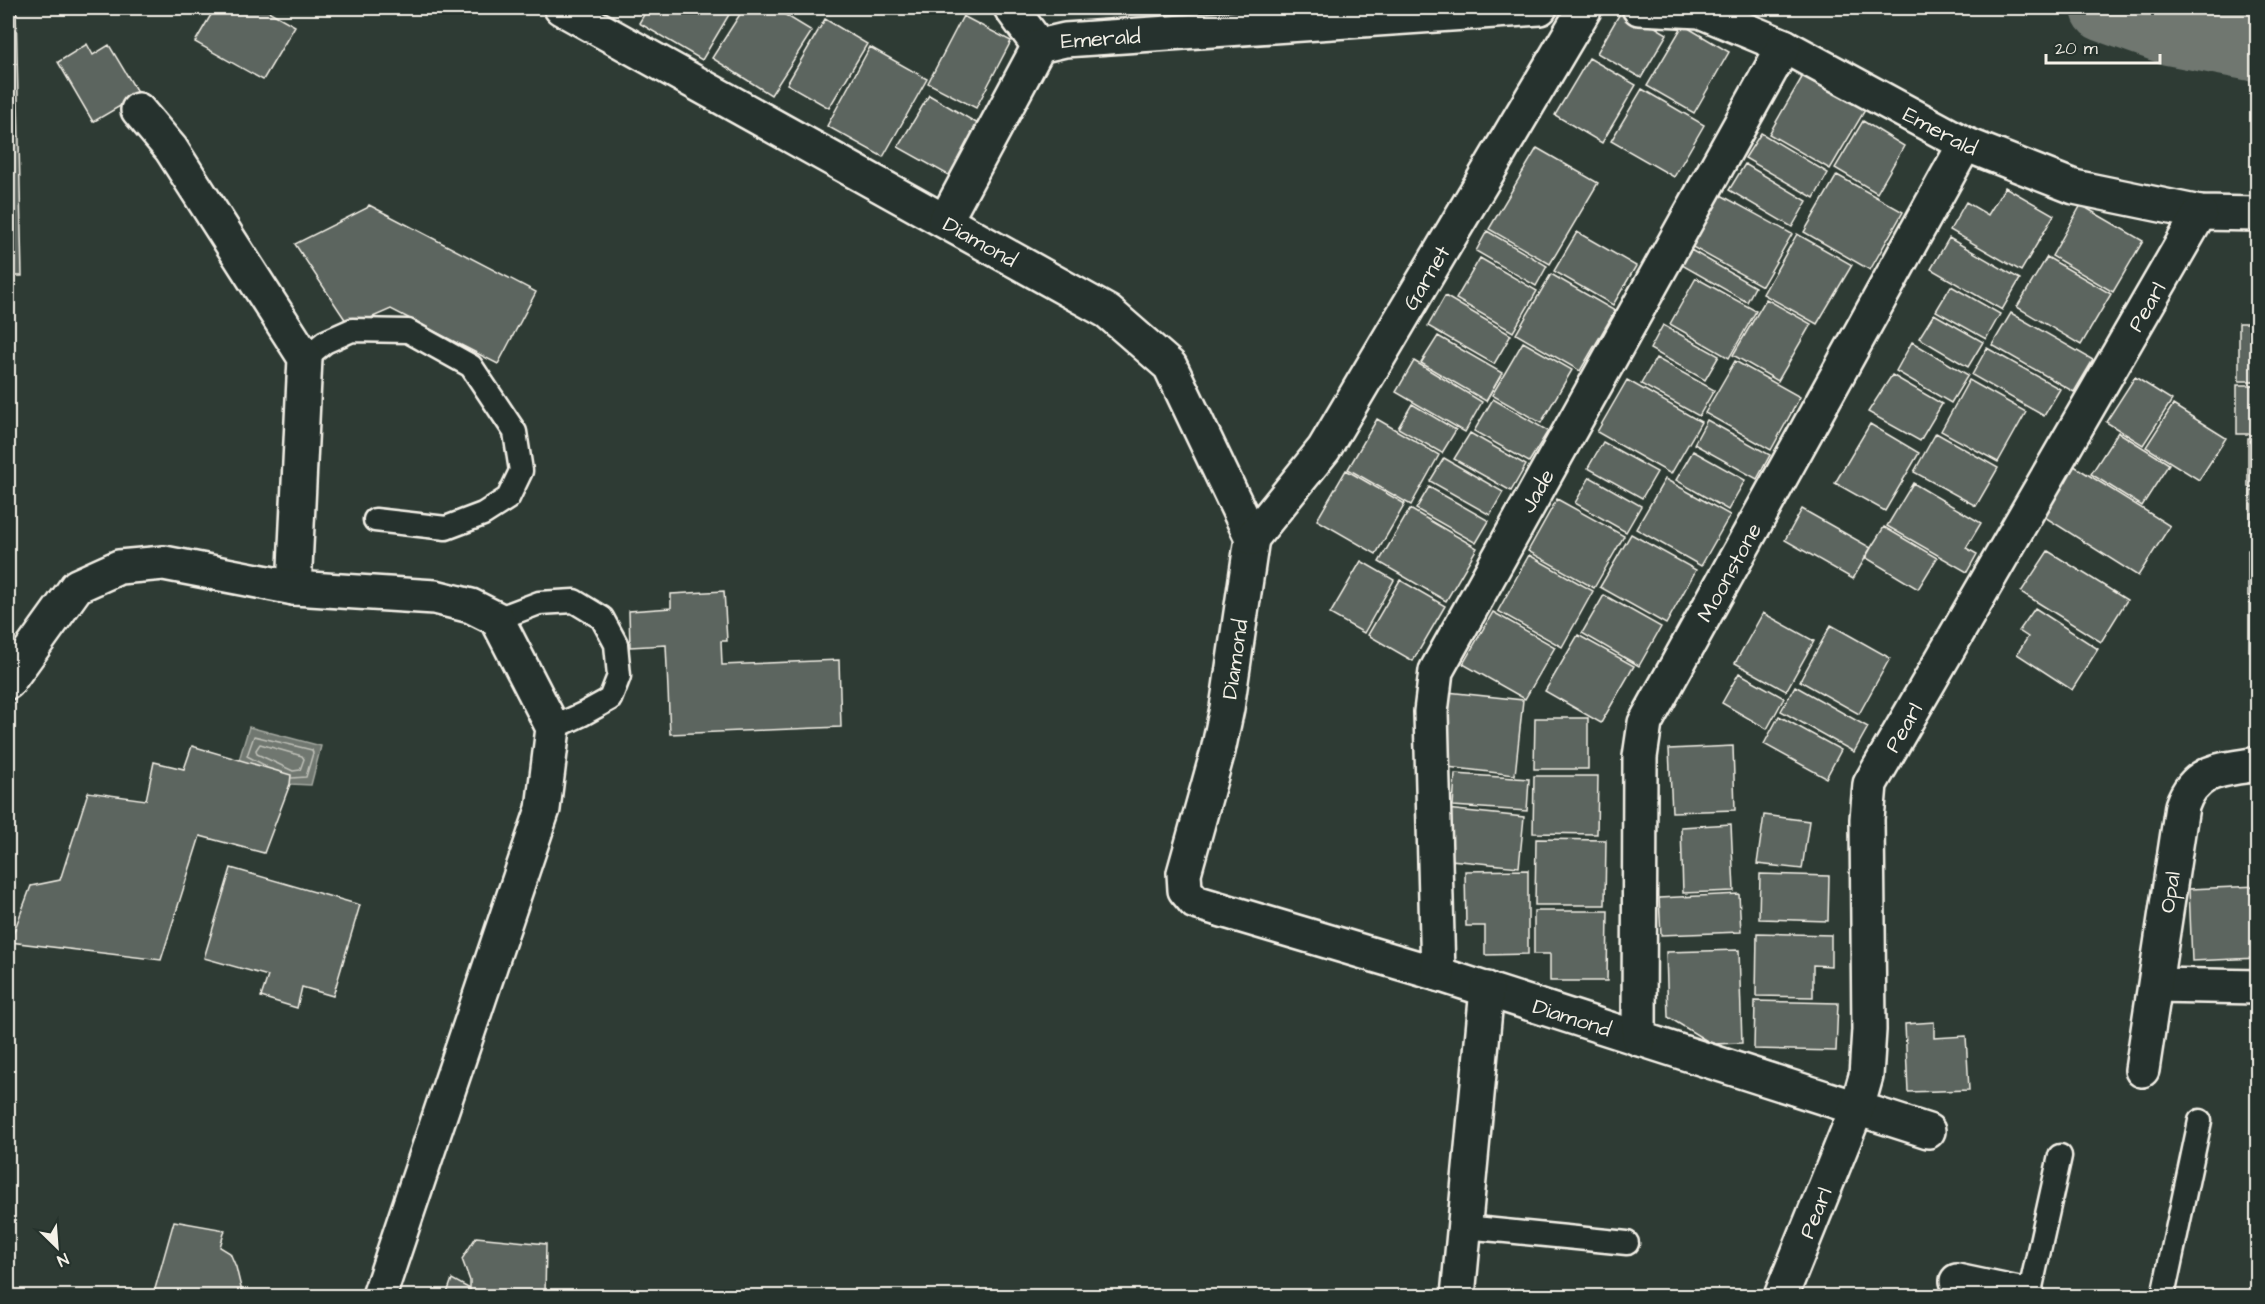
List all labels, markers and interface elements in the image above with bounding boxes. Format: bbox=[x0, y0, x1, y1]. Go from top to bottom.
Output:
street label: Emerald bbox=[1060, 21, 1142, 57]
scale bar bbox=[2046, 27, 2160, 65]
text: 20 m bbox=[2055, 36, 2098, 61]
street label: Emerald bbox=[1897, 99, 1981, 164]
street label: Diamond bbox=[937, 209, 1023, 276]
street label: Garnet bbox=[1396, 240, 1458, 316]
street label: Pearl bbox=[2121, 276, 2174, 338]
street label: Jade bbox=[1513, 463, 1563, 519]
street label: Moonstone bbox=[1690, 517, 1770, 628]
street label: Diamond bbox=[1215, 617, 1256, 701]
street label: Pearl bbox=[1878, 697, 1931, 758]
street label: Opal bbox=[2152, 869, 2189, 915]
street label: Diamond bbox=[1529, 991, 1615, 1045]
street label: Pearl bbox=[1792, 1183, 1840, 1243]
north arrow bbox=[27, 1217, 87, 1277]
text: N bbox=[54, 1248, 72, 1272]

